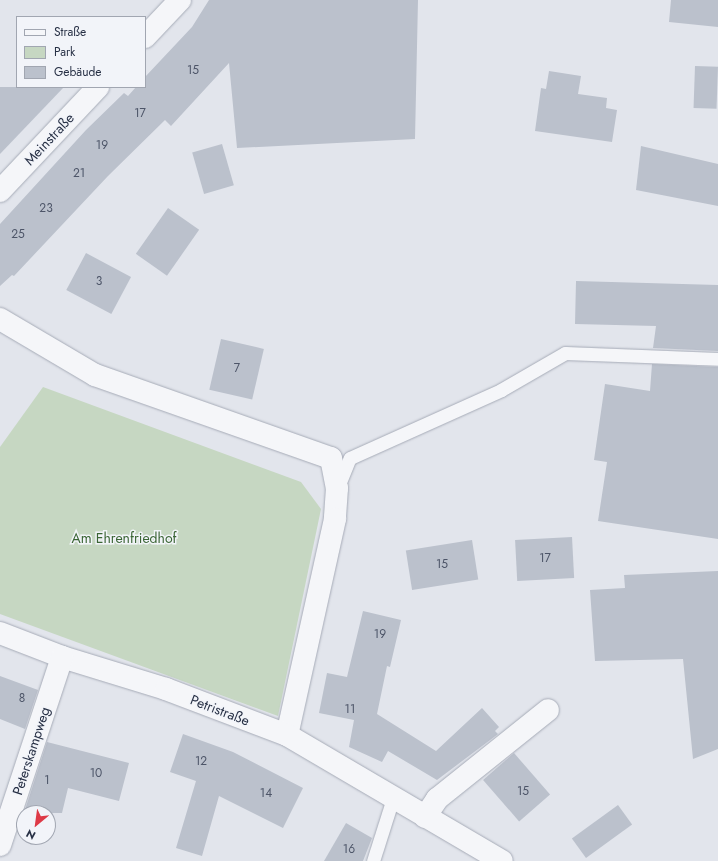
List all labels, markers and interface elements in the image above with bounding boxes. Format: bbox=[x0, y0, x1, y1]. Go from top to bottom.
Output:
legend bbox=[16, 16, 146, 88]
text: Straße bbox=[54, 23, 86, 41]
text: Park bbox=[54, 43, 75, 61]
text: Gebäude bbox=[54, 63, 101, 81]
house number: 15 bbox=[187, 64, 199, 78]
house number: 17 bbox=[134, 107, 146, 121]
street label: Meinstraße bbox=[21, 109, 77, 169]
house number: 19 bbox=[96, 139, 108, 153]
house number: 21 bbox=[73, 167, 85, 181]
house number: 23 bbox=[39, 202, 53, 216]
house number: 25 bbox=[11, 228, 25, 242]
house number: 3 bbox=[96, 275, 102, 289]
house number: 7 bbox=[234, 362, 240, 376]
park label: Am Ehrenfriedhof bbox=[71, 530, 177, 546]
house number: 17 bbox=[539, 552, 551, 566]
house number: 15 bbox=[436, 558, 448, 572]
house number: 19 bbox=[374, 628, 386, 642]
street label: Petristraße bbox=[188, 691, 252, 729]
house number: 8 bbox=[19, 692, 25, 706]
house number: 11 bbox=[345, 703, 355, 717]
street label: Peterskampweg bbox=[9, 705, 53, 797]
house number: 12 bbox=[195, 755, 207, 769]
house number: 10 bbox=[90, 767, 102, 781]
house number: 1 bbox=[44, 774, 50, 788]
house number: 15 bbox=[517, 785, 529, 799]
house number: 14 bbox=[260, 787, 272, 801]
north arrow bbox=[16, 805, 56, 845]
text: N bbox=[23, 826, 38, 844]
house number: 16 bbox=[343, 843, 355, 857]

